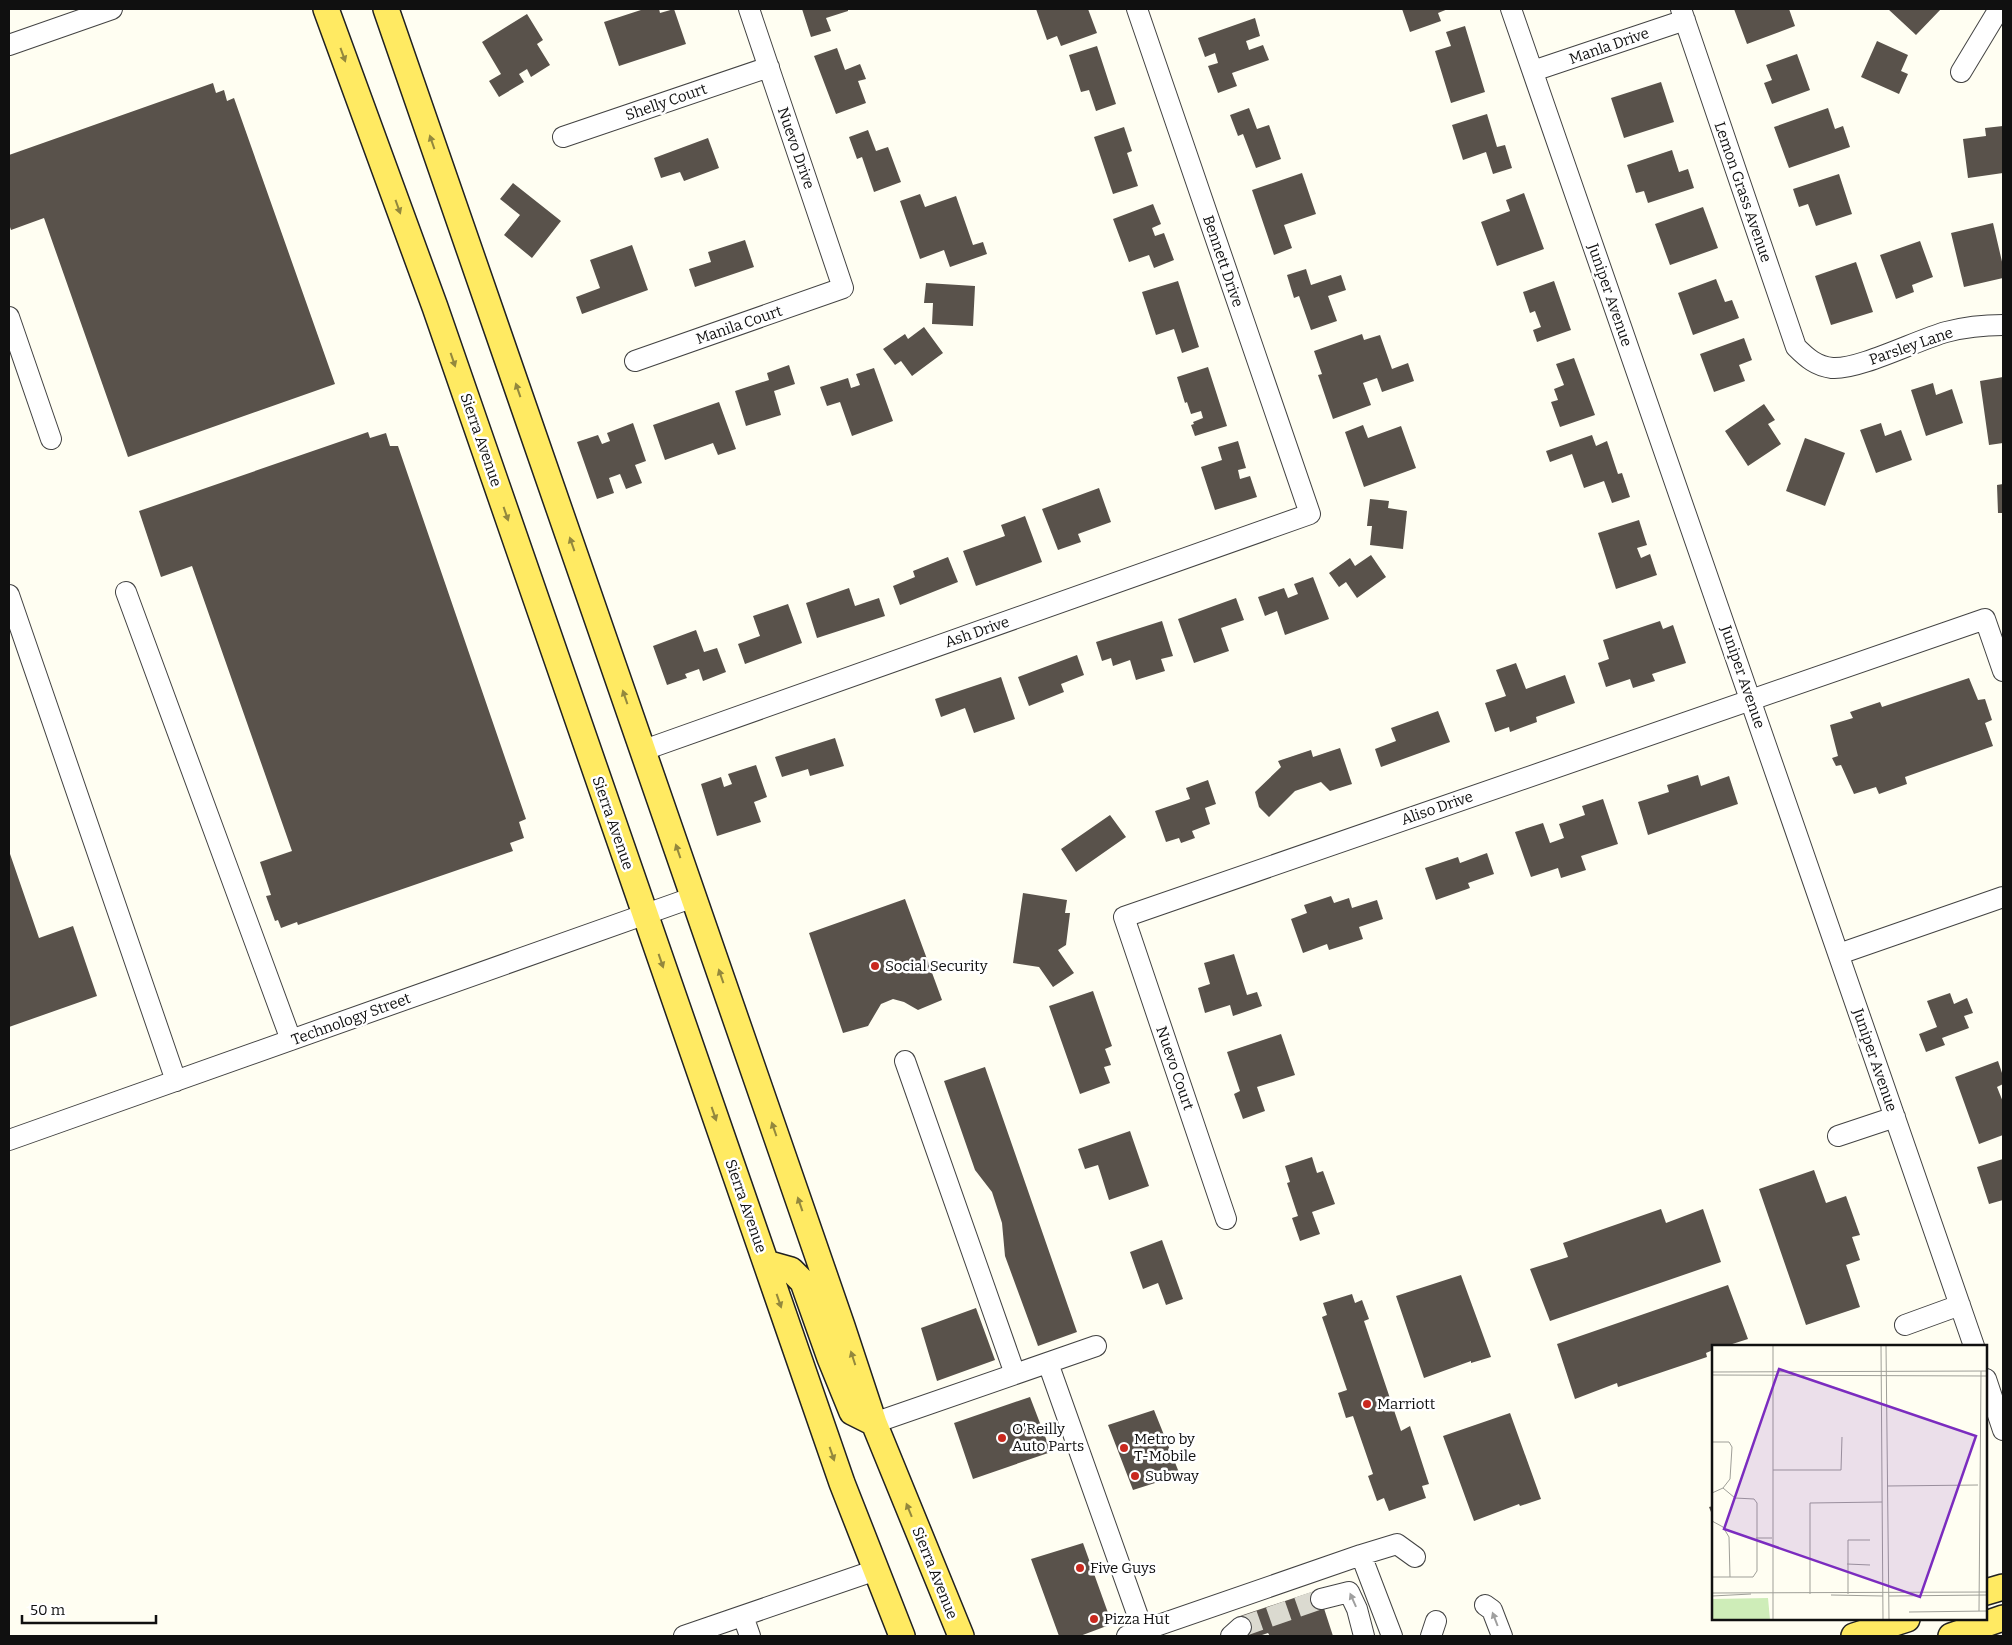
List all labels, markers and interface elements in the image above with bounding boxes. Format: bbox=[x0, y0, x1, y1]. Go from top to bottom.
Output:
street label: Manla Drive bbox=[1567, 24, 1651, 68]
one-way arrow bbox=[340, 47, 347, 62]
street label: Shelly Court bbox=[623, 79, 710, 124]
street label: Nuevo Drive bbox=[774, 105, 818, 191]
street label: Lemon Grass Avenue bbox=[1711, 119, 1775, 265]
one-way arrow bbox=[428, 134, 436, 149]
one-way arrow bbox=[394, 200, 402, 215]
street label: Bennett Drive bbox=[1199, 213, 1247, 309]
street label: Juniper Avenue bbox=[1584, 240, 1636, 349]
street label: Manila Court bbox=[694, 302, 785, 348]
street label: Parsley Lane bbox=[1867, 323, 1955, 369]
one-way arrow bbox=[450, 353, 457, 368]
one-way arrow bbox=[514, 383, 522, 398]
street label: Sierra Avenue bbox=[457, 391, 505, 489]
one-way arrow bbox=[503, 507, 511, 522]
one-way arrow bbox=[568, 536, 575, 551]
street label: Ash Drive bbox=[942, 613, 1012, 651]
street label: Juniper Avenue bbox=[1717, 622, 1769, 731]
one-way arrow bbox=[621, 689, 629, 704]
street label: Sierra Avenue bbox=[589, 774, 637, 872]
street label: Aliso Drive bbox=[1399, 787, 1475, 829]
one-way arrow bbox=[674, 843, 682, 858]
one-way arrow bbox=[658, 953, 665, 968]
place label: Social Security bbox=[885, 957, 988, 975]
marker: Social Security bbox=[869, 960, 881, 972]
one-way arrow bbox=[717, 968, 724, 983]
street label: Technology Street bbox=[289, 989, 414, 1049]
street label: Juniper Avenue bbox=[1849, 1005, 1901, 1114]
street label: Nuevo Court bbox=[1152, 1024, 1198, 1113]
one-way arrow bbox=[710, 1107, 718, 1122]
one-way arrow bbox=[770, 1121, 778, 1136]
street label: Sierra Avenue bbox=[722, 1157, 770, 1255]
one-way arrow bbox=[796, 1196, 804, 1211]
one-way arrow bbox=[776, 1293, 783, 1308]
inset map bbox=[1712, 1345, 1987, 1620]
one-way arrow bbox=[848, 1350, 856, 1365]
place label: Marriott bbox=[1377, 1395, 1436, 1413]
marker: Marriott bbox=[1361, 1398, 1373, 1410]
place label: O'Reilly Auto Parts bbox=[1012, 1420, 1084, 1455]
place label: Metro by T-Mobile bbox=[1134, 1430, 1196, 1465]
marker: O'Reilly Auto Parts bbox=[996, 1432, 1008, 1444]
marker: Metro by T-Mobile bbox=[1118, 1442, 1130, 1454]
one-way arrow bbox=[828, 1447, 836, 1462]
place label: Subway bbox=[1145, 1467, 1199, 1485]
marker: Subway bbox=[1129, 1470, 1141, 1482]
one-way arrow bbox=[905, 1502, 913, 1517]
street label: Sierra Avenue bbox=[908, 1524, 962, 1622]
place label: Five Guys bbox=[1090, 1559, 1156, 1577]
marker: Five Guys bbox=[1074, 1562, 1086, 1574]
scale bar bbox=[22, 1592, 156, 1624]
one-way arrow bbox=[1348, 1593, 1356, 1607]
text: 50 m bbox=[30, 1601, 66, 1619]
place label: Pizza Hut bbox=[1104, 1610, 1170, 1628]
one-way arrow bbox=[1491, 1612, 1498, 1627]
marker: Pizza Hut bbox=[1088, 1613, 1100, 1625]

